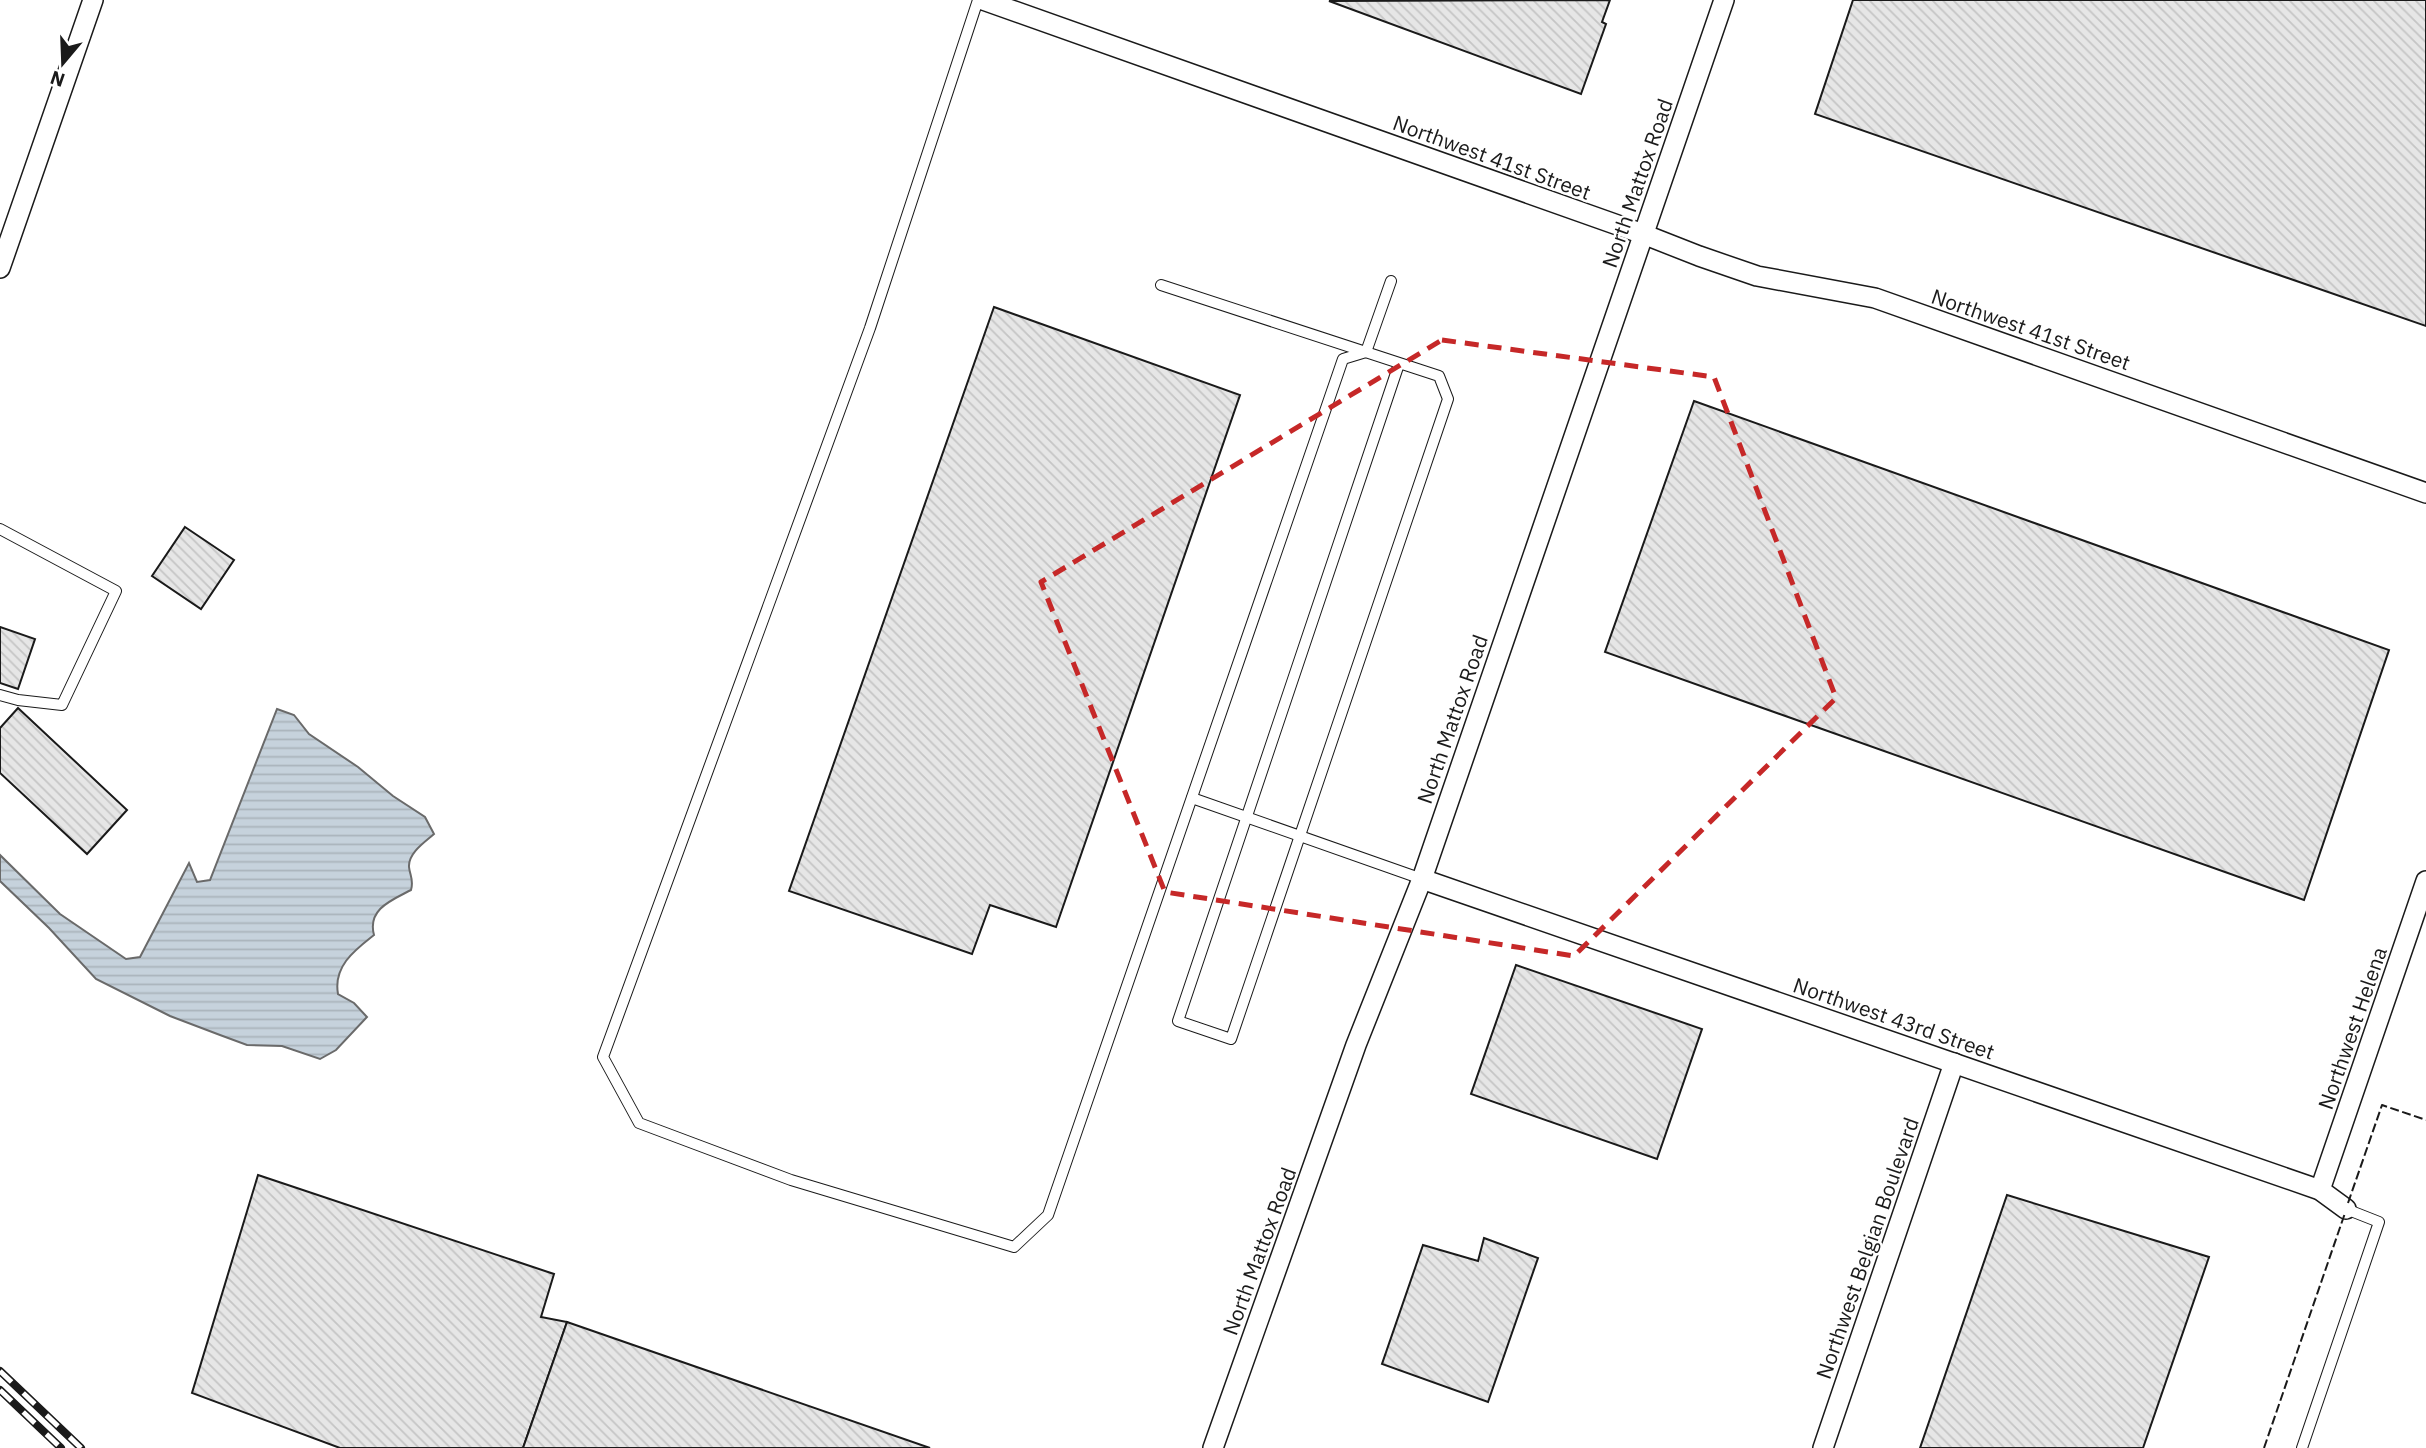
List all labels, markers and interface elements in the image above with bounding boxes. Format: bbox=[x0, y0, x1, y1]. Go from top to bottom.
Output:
north arrow bbox=[28, 28, 98, 98]
text: N bbox=[47, 65, 68, 93]
street label: North Mattox Road bbox=[1595, 95, 1679, 271]
street label: Northwest 41st Street bbox=[1389, 108, 1595, 206]
street label: Northwest 41st Street bbox=[1928, 282, 2134, 376]
street label: North Mattox Road bbox=[1410, 631, 1494, 807]
street label: Northwest Helena bbox=[2311, 943, 2393, 1113]
street label: Northwest 43rd Street bbox=[1790, 970, 1998, 1066]
street label: Northwest Belgian Boulevard bbox=[1809, 1114, 1925, 1382]
street label: North Mattox Road bbox=[1216, 1163, 1302, 1339]

